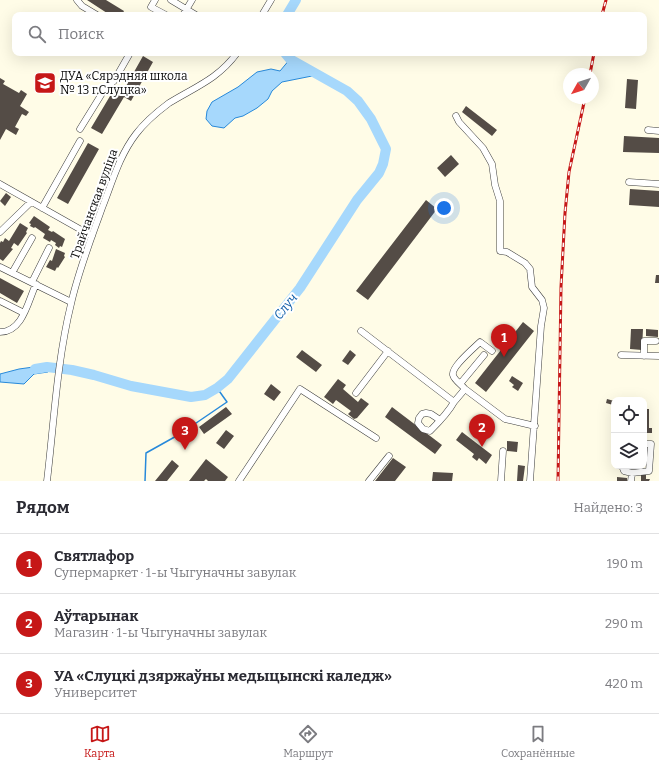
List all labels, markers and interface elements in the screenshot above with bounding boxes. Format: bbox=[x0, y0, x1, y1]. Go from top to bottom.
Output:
search box bbox=[12, 12, 647, 56]
icon: search bbox=[26, 23, 48, 45]
text: Поиск bbox=[58, 25, 104, 43]
north arrow bbox=[563, 68, 599, 104]
place label: ДУА «Сярэдняя школа № 13 г.Слуцка» bbox=[60, 69, 188, 97]
school or university icon: ДУА «Сярэдняя школа № 13 г.Слуцка» bbox=[32, 70, 58, 96]
street label: Трайчанская вуліца bbox=[68, 147, 121, 261]
your location bbox=[434, 198, 454, 218]
water label: Случ bbox=[271, 290, 300, 322]
pin: 1 bbox=[491, 324, 517, 357]
map controls bbox=[611, 397, 647, 469]
button: locate bbox=[611, 397, 647, 433]
pin: 2 bbox=[469, 414, 495, 447]
pin: 3 bbox=[172, 417, 198, 450]
button: layers bbox=[611, 433, 647, 469]
text: Рядом bbox=[16, 497, 69, 518]
text: Найдено: 3 bbox=[574, 500, 643, 515]
text: Святлафор bbox=[54, 547, 134, 565]
text: 1 bbox=[26, 556, 32, 571]
text: 190 m bbox=[607, 556, 643, 571]
text: Супермаркет · 1-ы Чыгуначны завулак bbox=[54, 565, 296, 580]
text: Аўтарынак bbox=[54, 607, 138, 625]
text: 2 bbox=[25, 616, 33, 631]
text: 290 m bbox=[605, 616, 643, 631]
text: Магазин · 1-ы Чыгуначны завулак bbox=[54, 625, 267, 640]
text: УА «Слуцкі дзяржаўны медыцынскі каледж» bbox=[54, 667, 392, 685]
text: 3 bbox=[25, 676, 33, 691]
text: 420 m bbox=[605, 676, 643, 691]
text: Университет bbox=[54, 685, 137, 700]
tab: Карта bbox=[84, 723, 115, 760]
tab: Маршрут bbox=[283, 723, 333, 760]
tab: Сохранённые bbox=[501, 723, 575, 760]

